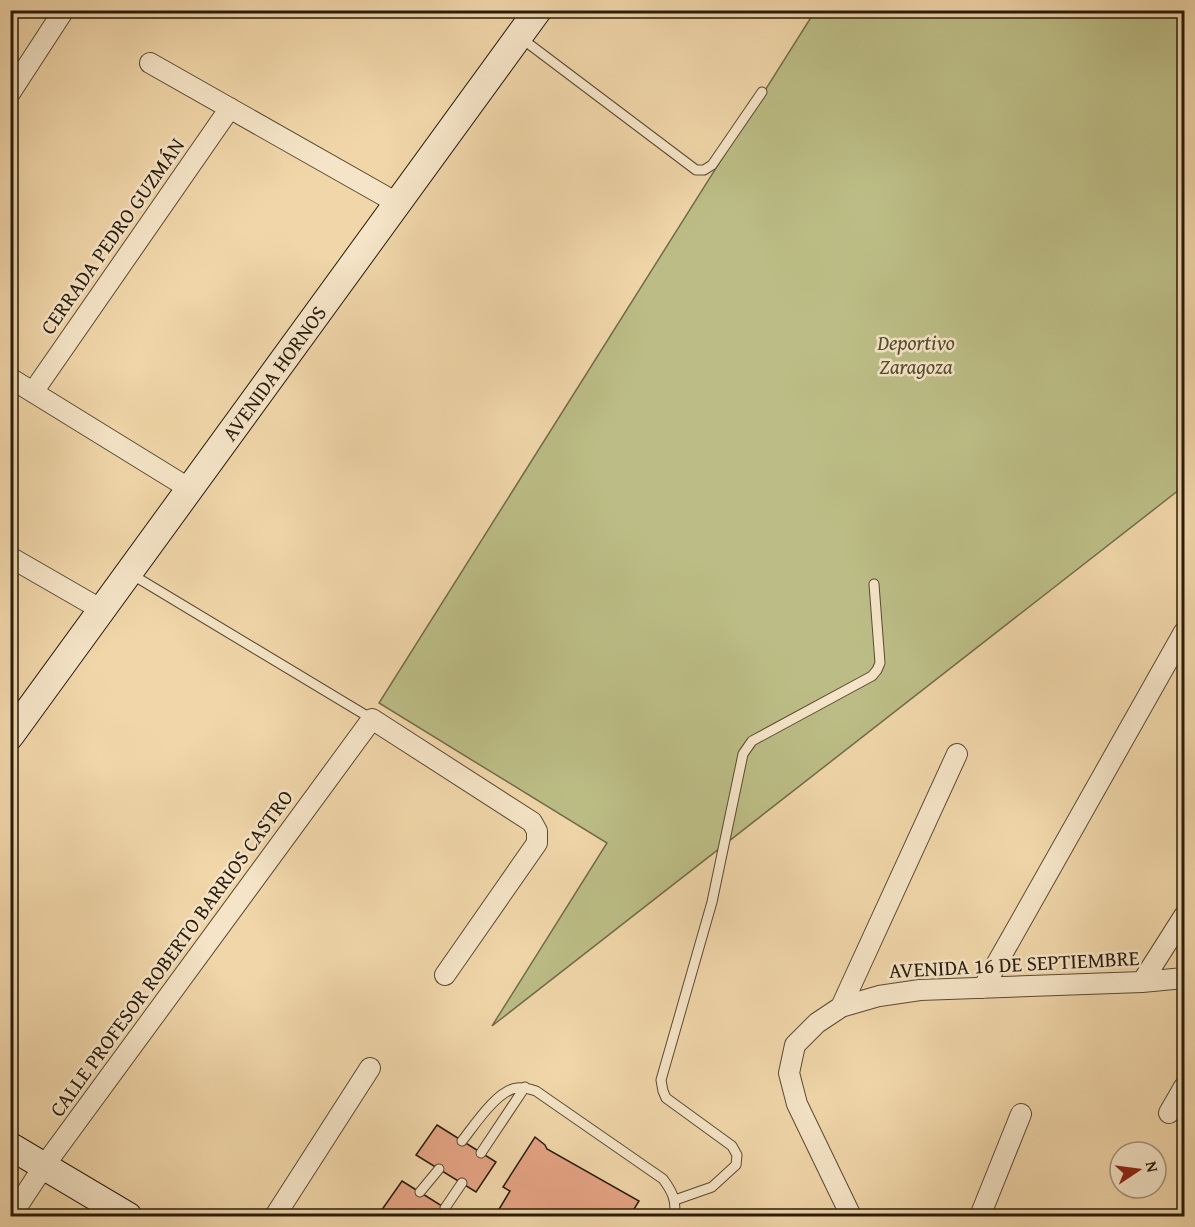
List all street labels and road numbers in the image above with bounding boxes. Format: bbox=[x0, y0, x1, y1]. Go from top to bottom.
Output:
street label: CERRADA PEDRO GUZMÁN bbox=[32, 131, 192, 341]
street label: AVENIDA HORNOS bbox=[214, 299, 334, 447]
street label: CALLE PROFESOR ROBERTO BARRIOS CASTRO bbox=[42, 783, 300, 1123]
street label: AVENIDA 16 DE SEPTIEMBRE bbox=[888, 942, 1140, 986]

